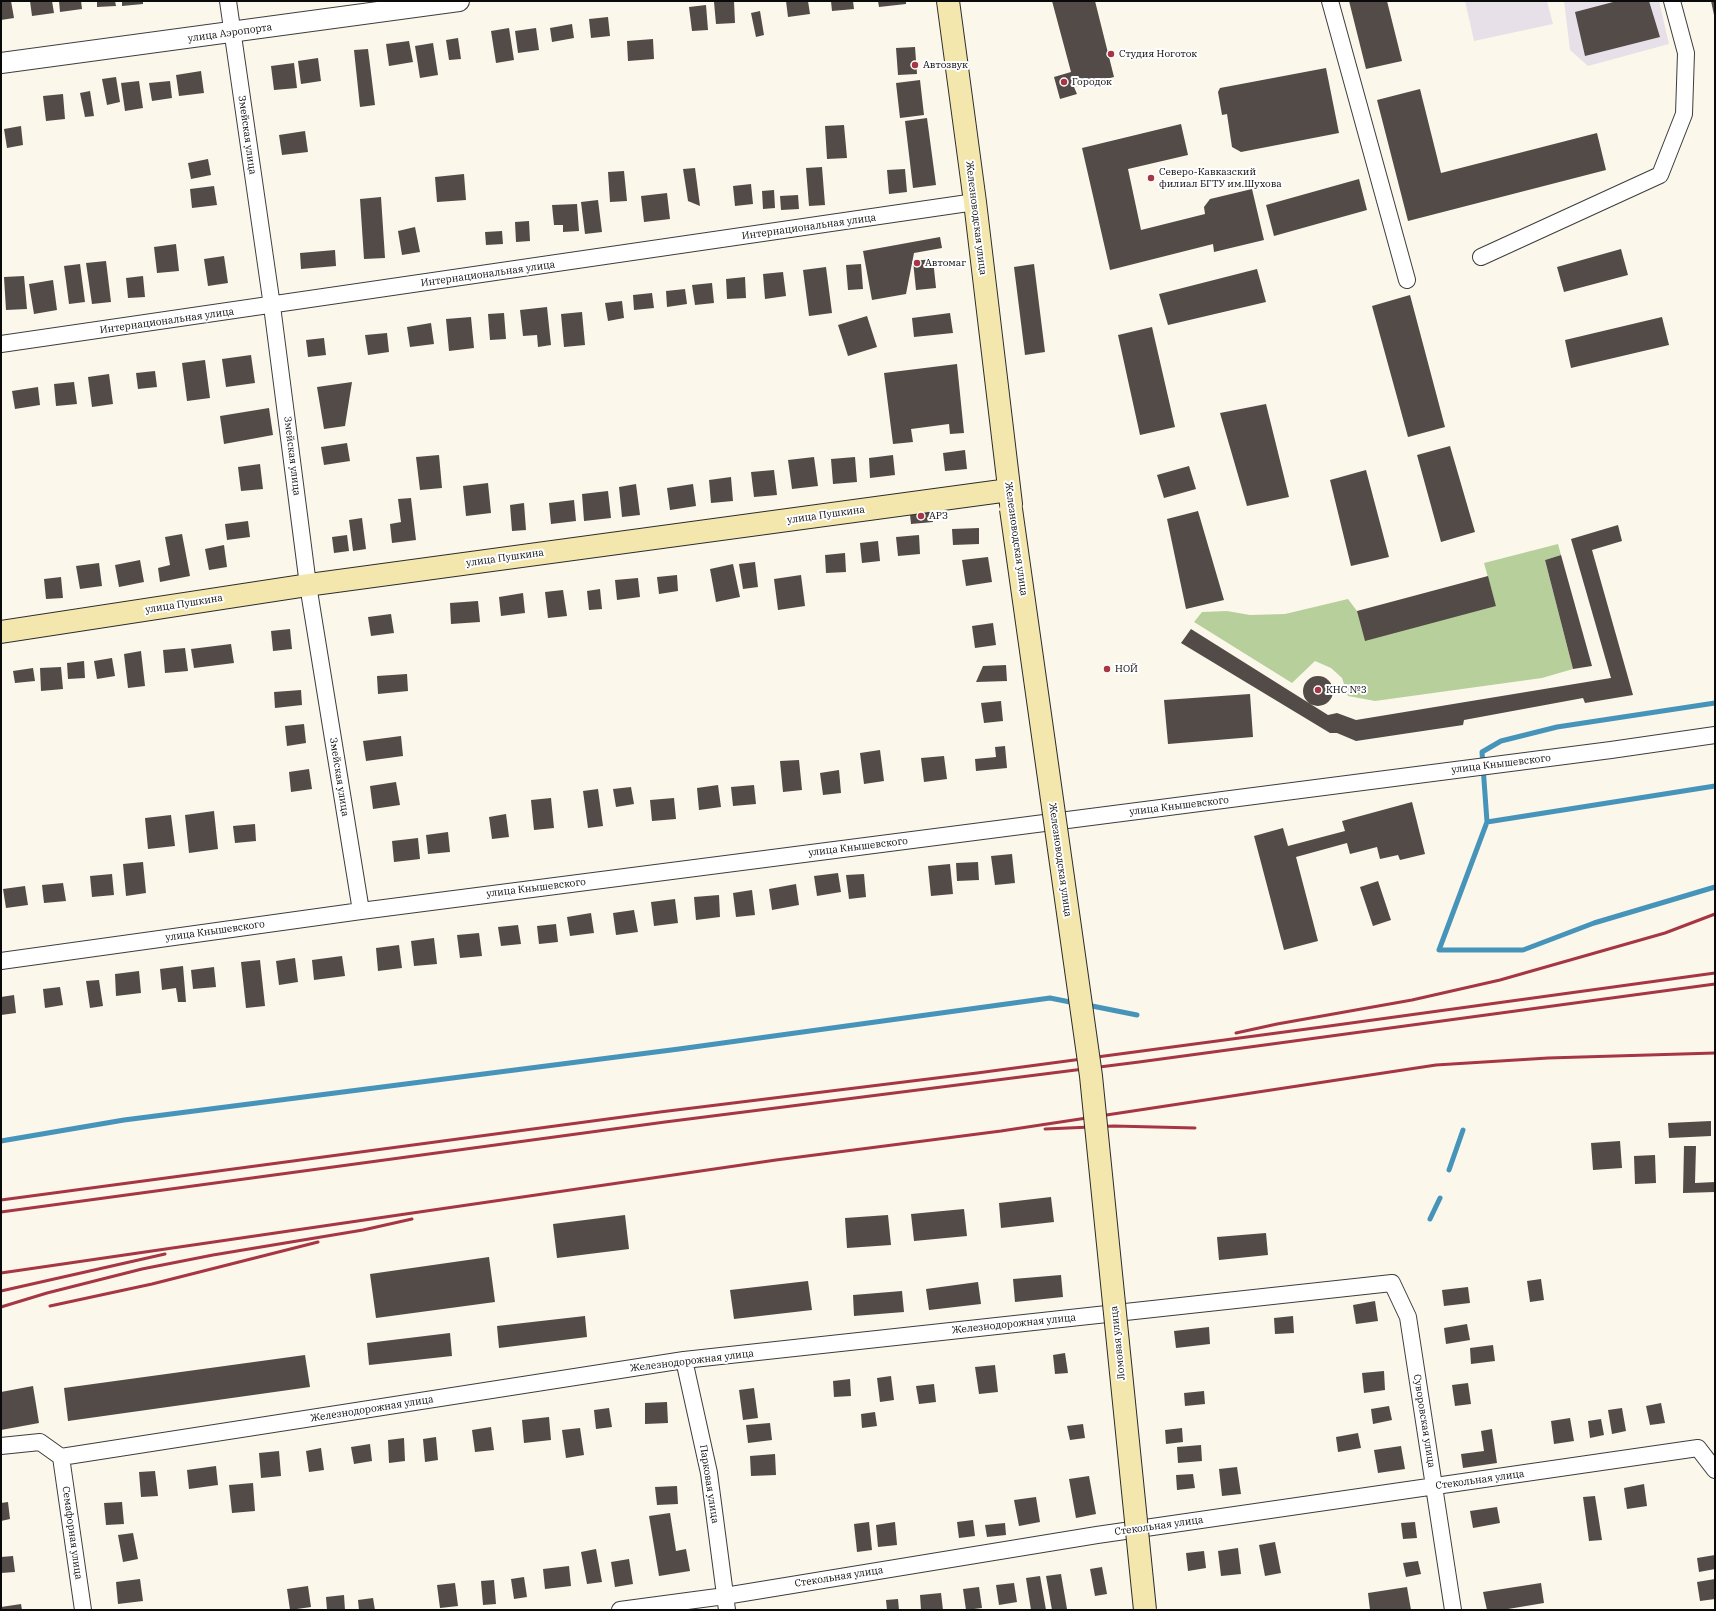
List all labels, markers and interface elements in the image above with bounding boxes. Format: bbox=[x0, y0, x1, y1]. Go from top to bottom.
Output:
street label: улица Аэропорта bbox=[187, 21, 273, 45]
place label: Студия Ноготок bbox=[1119, 48, 1197, 60]
marker: Студия Ноготок bbox=[1106, 49, 1116, 59]
place label: Автозвук bbox=[923, 59, 968, 71]
marker: Автозвук bbox=[910, 60, 920, 70]
place label: Городок bbox=[1072, 76, 1112, 88]
marker: Городок bbox=[1059, 77, 1069, 87]
street label: Змейская улица bbox=[236, 95, 258, 175]
street label: Железноводская улица bbox=[963, 160, 989, 276]
place label: Северо-Кавказский филиал БГТУ им.Шухова bbox=[1159, 166, 1282, 190]
marker: Северо-Кавказский филиал БГТУ им.Шухова bbox=[1146, 173, 1156, 183]
street label: Интернациональная улица bbox=[741, 212, 877, 242]
place label: Автомаг bbox=[925, 257, 966, 269]
marker: Автомаг bbox=[912, 258, 922, 268]
street label: Интернациональная улица bbox=[420, 259, 556, 289]
street label: Интернациональная улица bbox=[99, 306, 235, 336]
street label: Змейская улица bbox=[281, 416, 303, 496]
street label: Железноводская улица bbox=[1002, 481, 1030, 597]
street label: улица Пушкина bbox=[786, 504, 866, 526]
place label: АРЗ bbox=[929, 510, 948, 522]
marker: АРЗ bbox=[916, 511, 926, 521]
street label: улица Пушкина bbox=[465, 547, 545, 569]
street label: улица Пушкина bbox=[144, 592, 224, 616]
place label: НОЙ bbox=[1115, 663, 1138, 675]
marker: НОЙ bbox=[1102, 664, 1112, 674]
place label: КНС №3 bbox=[1326, 684, 1367, 696]
marker: КНС №3 bbox=[1313, 685, 1323, 695]
street label: Змейская улица bbox=[327, 737, 351, 817]
street label: улица Кнышевского bbox=[1451, 752, 1551, 776]
street label: улица Кнышевского bbox=[1129, 794, 1229, 818]
street label: Железноводская улица bbox=[1046, 802, 1074, 918]
street label: улица Кнышевского bbox=[808, 835, 908, 859]
street label: улица Кнышевского bbox=[486, 876, 586, 900]
street label: улица Кнышевского bbox=[165, 918, 265, 944]
street label: Ломовая улица bbox=[1108, 1305, 1128, 1381]
street label: Железнодорожная улица bbox=[951, 1312, 1077, 1336]
street label: Железнодорожная улица bbox=[629, 1347, 755, 1375]
street label: Суворовская улица bbox=[1411, 1373, 1437, 1469]
street label: Железнодорожная улица bbox=[310, 1393, 434, 1425]
street label: Парковая улица bbox=[697, 1444, 721, 1524]
street label: Стекольная улица bbox=[1435, 1468, 1525, 1492]
street label: Семафорная улица bbox=[60, 1486, 84, 1580]
street label: Стекольная улица bbox=[1114, 1514, 1204, 1538]
street label: Стекольная улица bbox=[794, 1564, 884, 1590]

